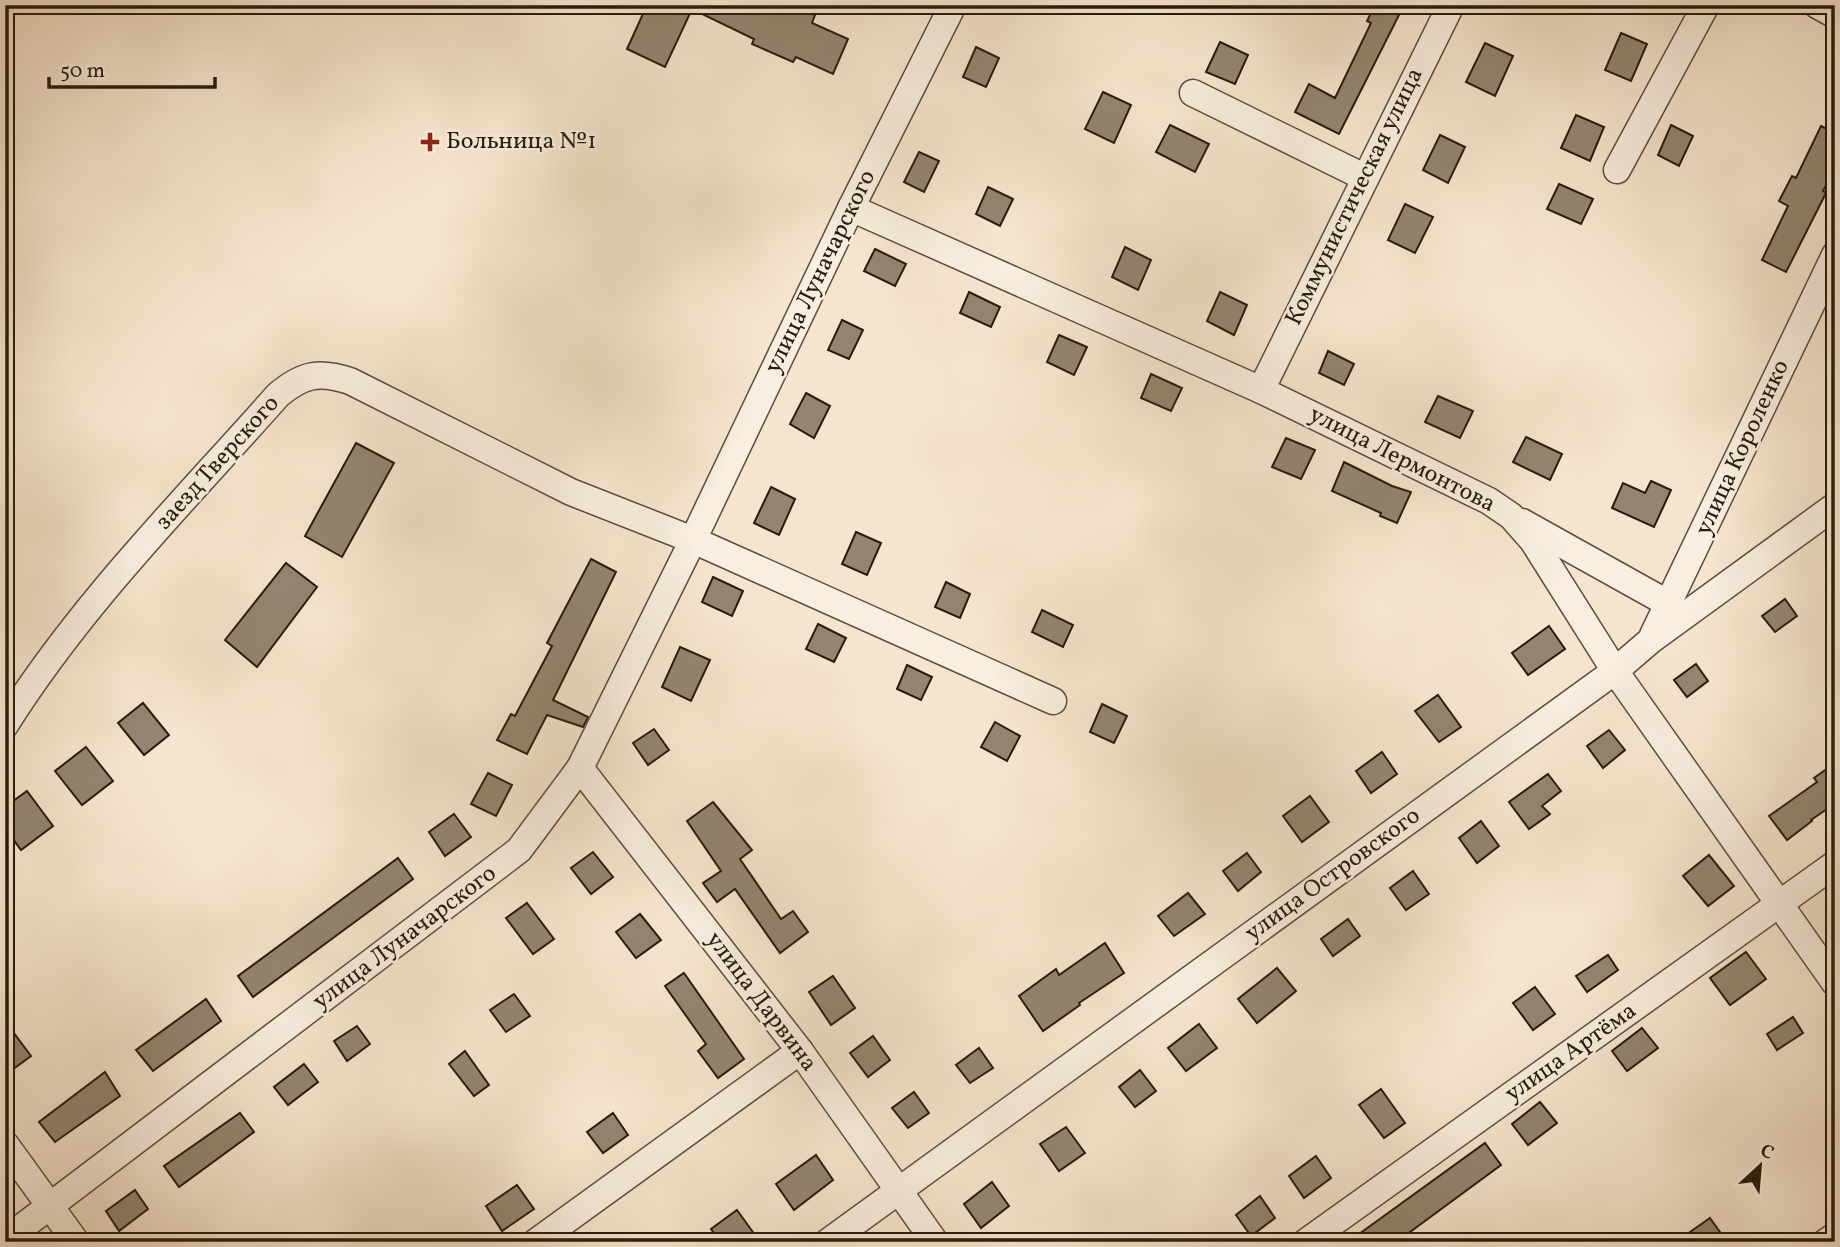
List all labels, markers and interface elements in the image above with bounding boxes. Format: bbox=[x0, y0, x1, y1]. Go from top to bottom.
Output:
scale bar bbox=[49, 46, 215, 90]
text: 50 m bbox=[60, 57, 105, 86]
street label: Коммунистическая улица bbox=[1278, 62, 1432, 332]
place label: Больница №1 bbox=[446, 125, 596, 159]
marker: Больница №1 bbox=[420, 132, 440, 152]
street label: улица Луначарского bbox=[757, 165, 885, 379]
street label: улица Короленко bbox=[1687, 354, 1799, 542]
street label: заезд Тверского bbox=[148, 388, 288, 538]
street label: улица Лермонтова bbox=[1303, 398, 1501, 522]
street label: улица Островского bbox=[1238, 800, 1428, 950]
street label: улица Луначарского bbox=[306, 857, 504, 1019]
street label: улица Дарвина bbox=[697, 925, 825, 1079]
street label: улица Артёма bbox=[1498, 995, 1644, 1111]
north arrow bbox=[1724, 1132, 1794, 1202]
text: С bbox=[1755, 1138, 1778, 1167]

